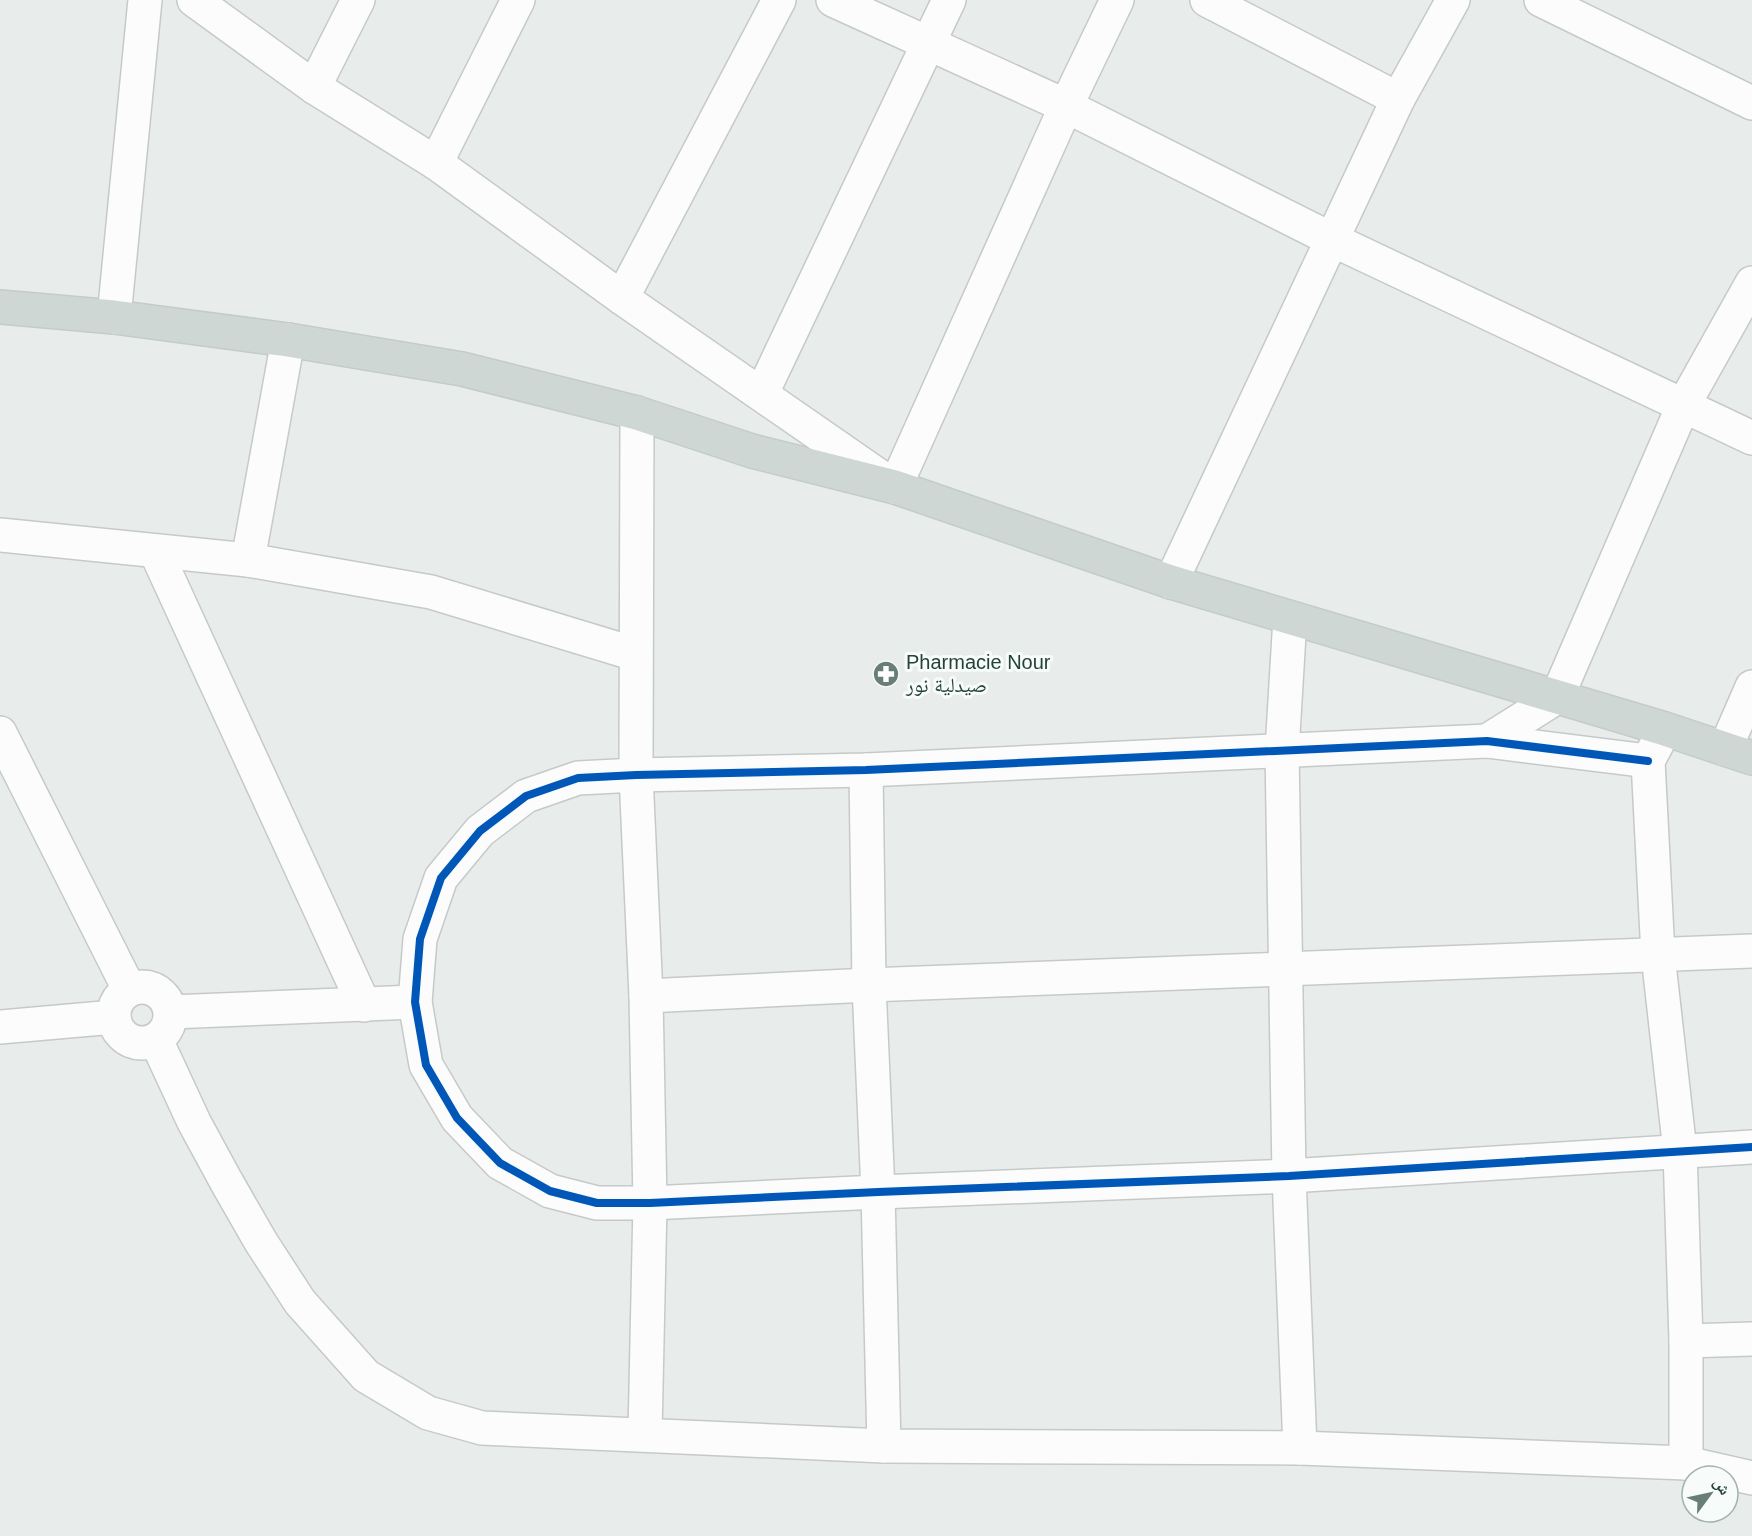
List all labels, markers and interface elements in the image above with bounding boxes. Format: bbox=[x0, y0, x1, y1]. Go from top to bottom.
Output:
place label: Pharmacie Nour صيدلية نور bbox=[905, 651, 1051, 696]
pharmacy icon: Pharmacie Nour صيدلية نور bbox=[871, 659, 901, 689]
north arrow bbox=[1680, 1464, 1740, 1524]
text: ش bbox=[1710, 1474, 1734, 1498]

